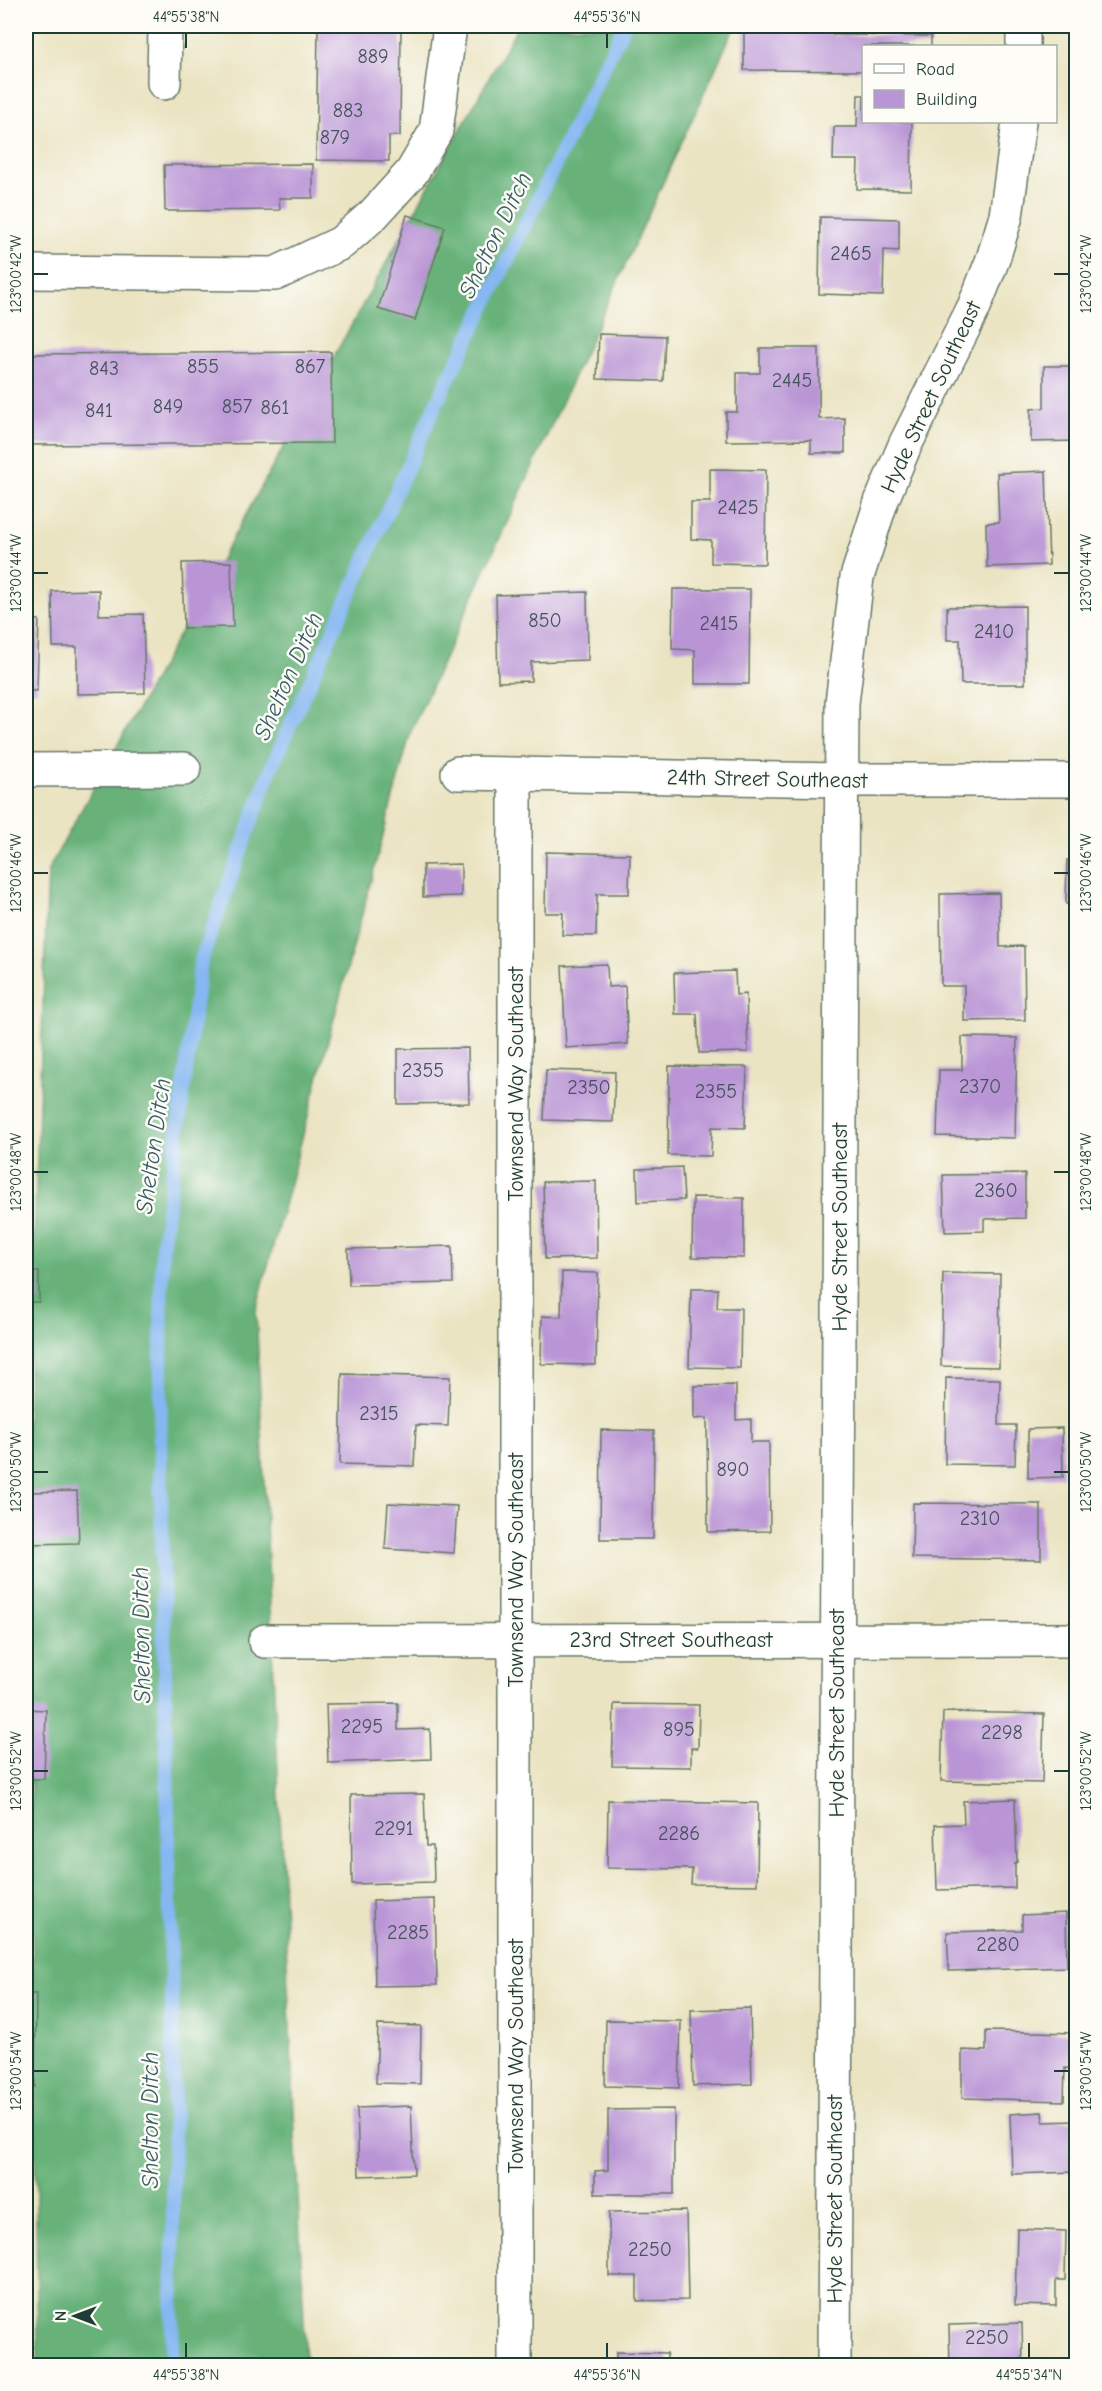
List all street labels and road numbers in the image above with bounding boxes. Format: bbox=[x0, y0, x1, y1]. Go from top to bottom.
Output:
street label: Hyde Street Southeast bbox=[875, 296, 987, 497]
street label: 24th Street Southeast bbox=[666, 764, 868, 794]
street label: Townsend Way Southeast bbox=[503, 966, 529, 1201]
street label: Hyde Street Southeast bbox=[827, 1122, 853, 1331]
street label: Townsend Way Southeast bbox=[503, 1452, 529, 1687]
street label: Hyde Street Southeast bbox=[824, 1608, 850, 1817]
street label: 23rd Street Southeast bbox=[569, 1627, 773, 1653]
street label: Townsend Way Southeast bbox=[503, 1938, 529, 2173]
street label: Hyde Street Southeast bbox=[822, 2094, 848, 2303]

